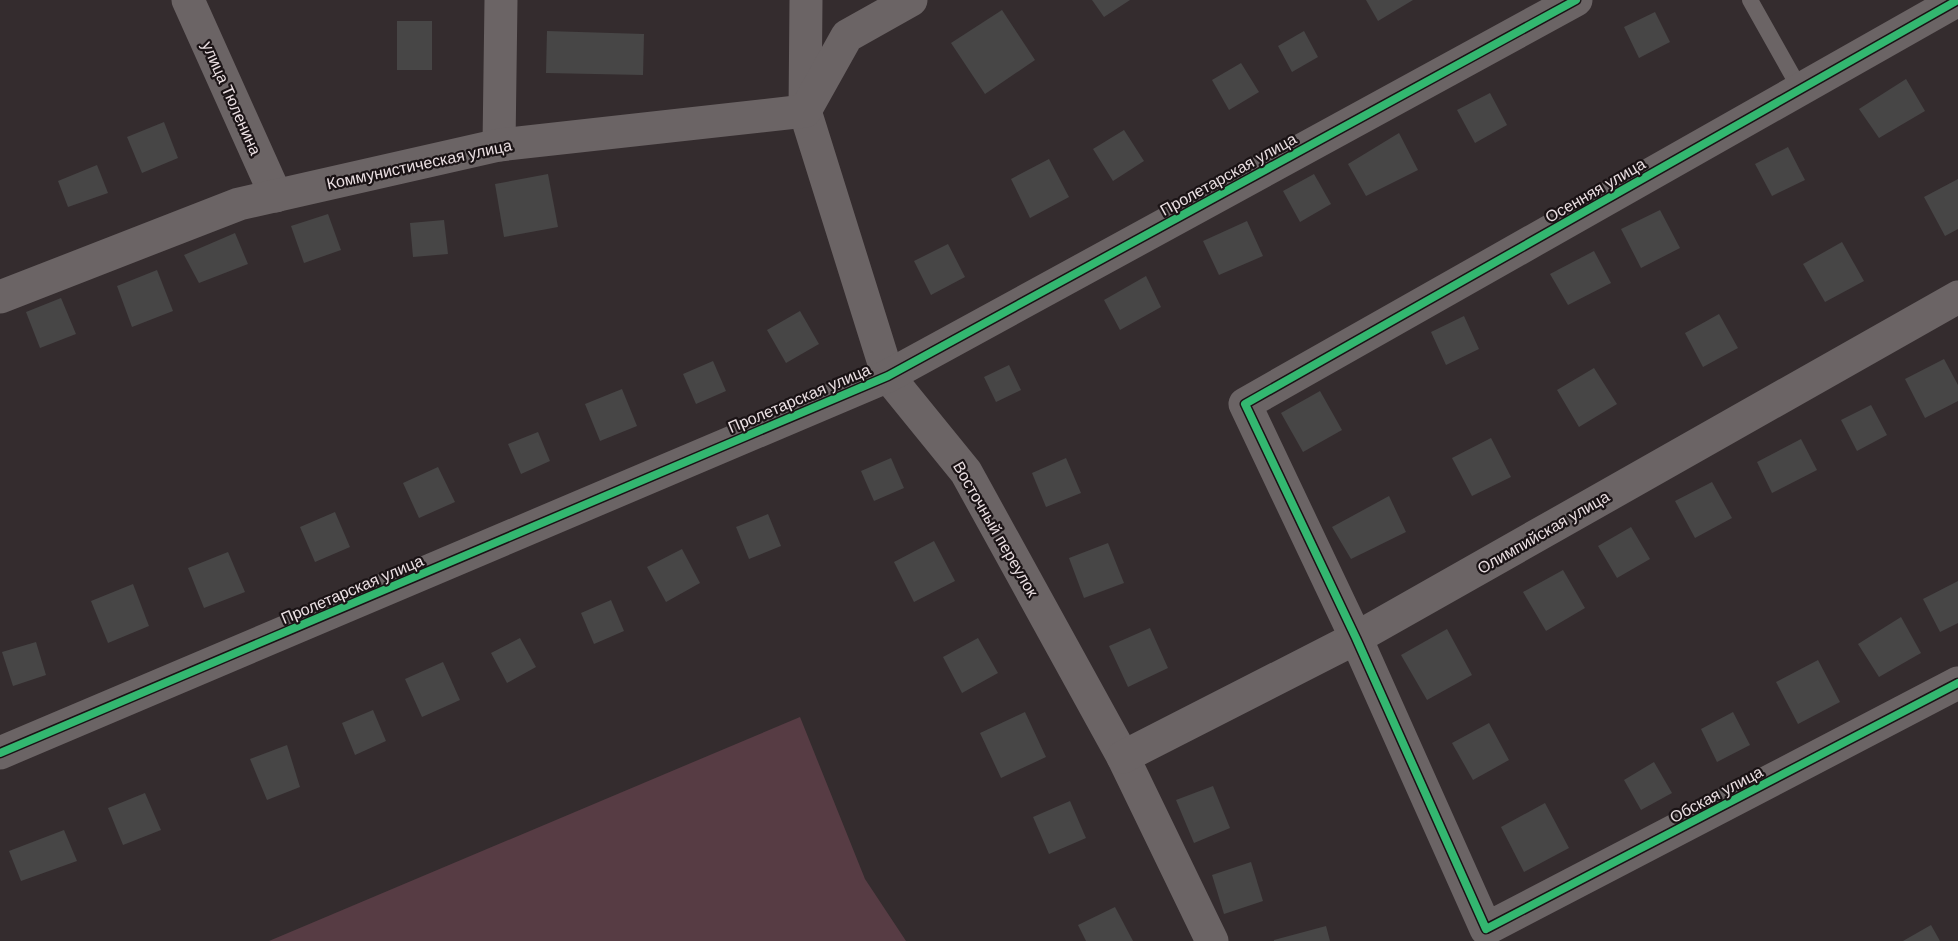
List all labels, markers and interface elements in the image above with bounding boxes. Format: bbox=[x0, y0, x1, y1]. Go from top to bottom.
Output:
street label: улица Тюленина bbox=[197, 38, 266, 159]
street label: Пролетарская улица bbox=[1156, 128, 1300, 221]
street label: Коммунистическая улица bbox=[325, 135, 514, 194]
street label: Осенняя улица bbox=[1541, 153, 1649, 228]
street label: Пролетарская улица bbox=[725, 359, 874, 438]
street label: Восточный переулок bbox=[948, 458, 1044, 602]
street label: Олимпийская улица bbox=[1473, 486, 1613, 579]
street label: Пролетарская улица bbox=[278, 550, 427, 629]
street label: Обская улица bbox=[1666, 761, 1767, 828]

